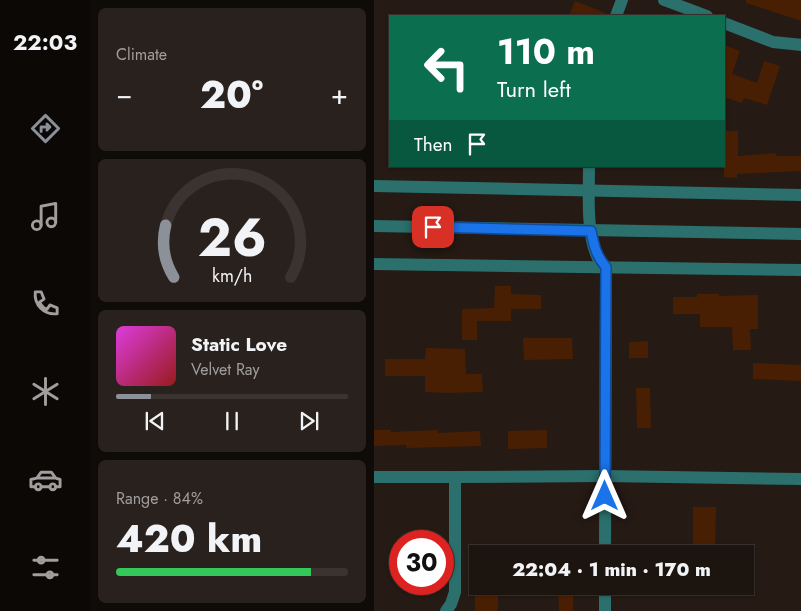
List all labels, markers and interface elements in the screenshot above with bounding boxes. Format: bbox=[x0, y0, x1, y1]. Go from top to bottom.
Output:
text: 22:03 bbox=[13, 26, 77, 58]
text: 110 m bbox=[497, 27, 595, 77]
icon: left bbox=[414, 35, 479, 100]
text: Climate bbox=[116, 43, 167, 66]
text: 20° bbox=[200, 67, 263, 122]
text: Turn left bbox=[497, 73, 571, 105]
text: − bbox=[116, 74, 133, 115]
text: + bbox=[331, 74, 348, 115]
icon: directions bbox=[28, 111, 63, 146]
icon: arrive bbox=[463, 130, 491, 158]
text: Then bbox=[414, 131, 453, 158]
icon: music bbox=[28, 199, 63, 234]
text: 26 bbox=[198, 200, 266, 276]
pin bbox=[412, 206, 454, 248]
icon: arrive bbox=[419, 213, 447, 241]
text: km/h bbox=[212, 263, 252, 289]
icon: phone bbox=[28, 286, 63, 321]
text: Static Love bbox=[191, 331, 287, 358]
text: Velvet Ray bbox=[191, 358, 260, 381]
icon: climate bbox=[28, 374, 63, 409]
icon: previous bbox=[141, 407, 169, 435]
icon: pause bbox=[218, 407, 246, 435]
icon: next bbox=[295, 407, 323, 435]
icon: car bbox=[28, 462, 63, 497]
position arrow bbox=[578, 469, 630, 521]
text: Range · 84% bbox=[116, 487, 203, 510]
text: 420 km bbox=[116, 511, 262, 566]
speed limit sign: 30 bbox=[389, 530, 454, 595]
icon: filters bbox=[28, 550, 63, 585]
text: 22:04 · 1 min · 170 m bbox=[512, 556, 711, 583]

